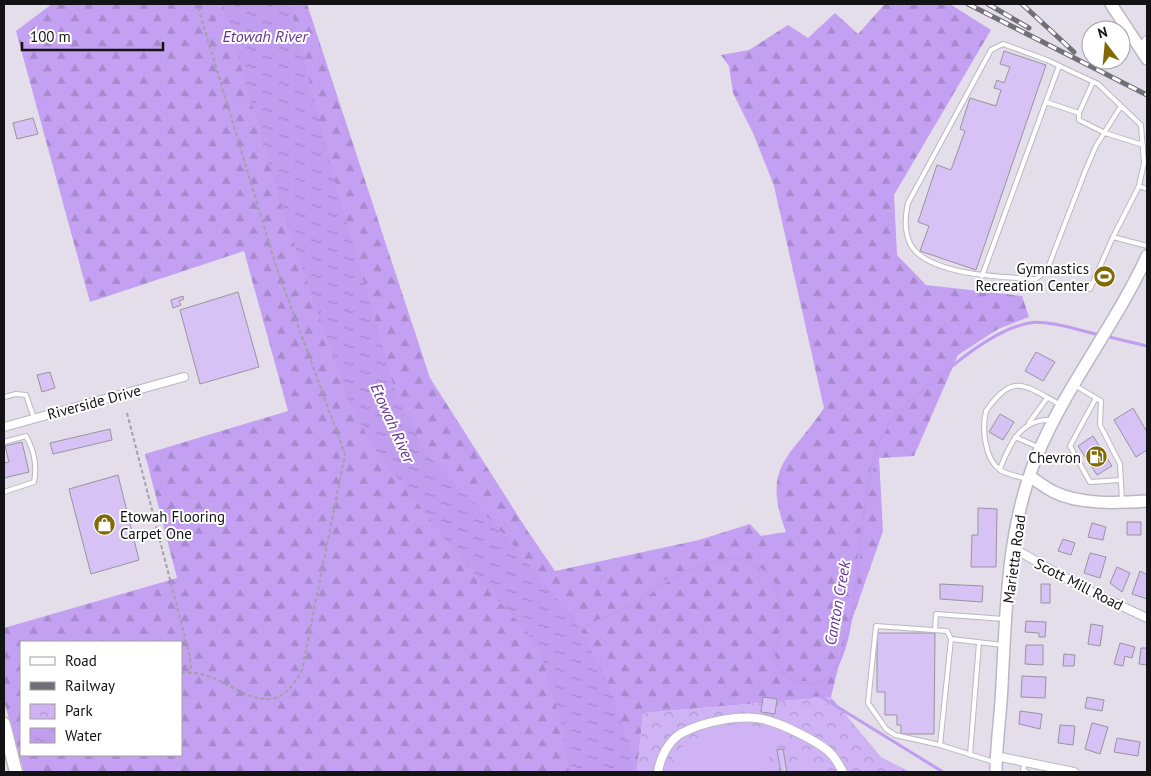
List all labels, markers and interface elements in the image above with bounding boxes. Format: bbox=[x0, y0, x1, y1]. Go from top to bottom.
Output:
scale bar bbox=[22, 20, 164, 52]
north arrow bbox=[1081, 20, 1131, 70]
text: N bbox=[1096, 23, 1109, 42]
water label: Etowah River bbox=[223, 26, 309, 46]
text: 100 m bbox=[30, 27, 71, 46]
place label: Gymnastics Recreation Center bbox=[976, 259, 1089, 295]
sports icon: Gymnastics Recreation Center bbox=[1093, 265, 1117, 289]
street label: Riverside Drive bbox=[45, 380, 143, 424]
water label: Etowah River bbox=[367, 380, 420, 468]
fuel station icon: Chevron bbox=[1085, 445, 1109, 469]
place label: Chevron bbox=[1028, 448, 1081, 467]
place label: Etowah Flooring Carpet One bbox=[120, 507, 225, 543]
shop icon: Etowah Flooring Carpet One bbox=[92, 513, 116, 537]
street label: Marietta Road bbox=[998, 513, 1030, 605]
street label: Scott Mill Road bbox=[1031, 554, 1127, 614]
water label: Canton Creek bbox=[820, 558, 854, 647]
legend bbox=[20, 641, 182, 756]
text: Road bbox=[65, 651, 97, 670]
text: Railway bbox=[65, 676, 115, 695]
text: Park bbox=[65, 701, 93, 720]
text: Water bbox=[65, 726, 102, 745]

